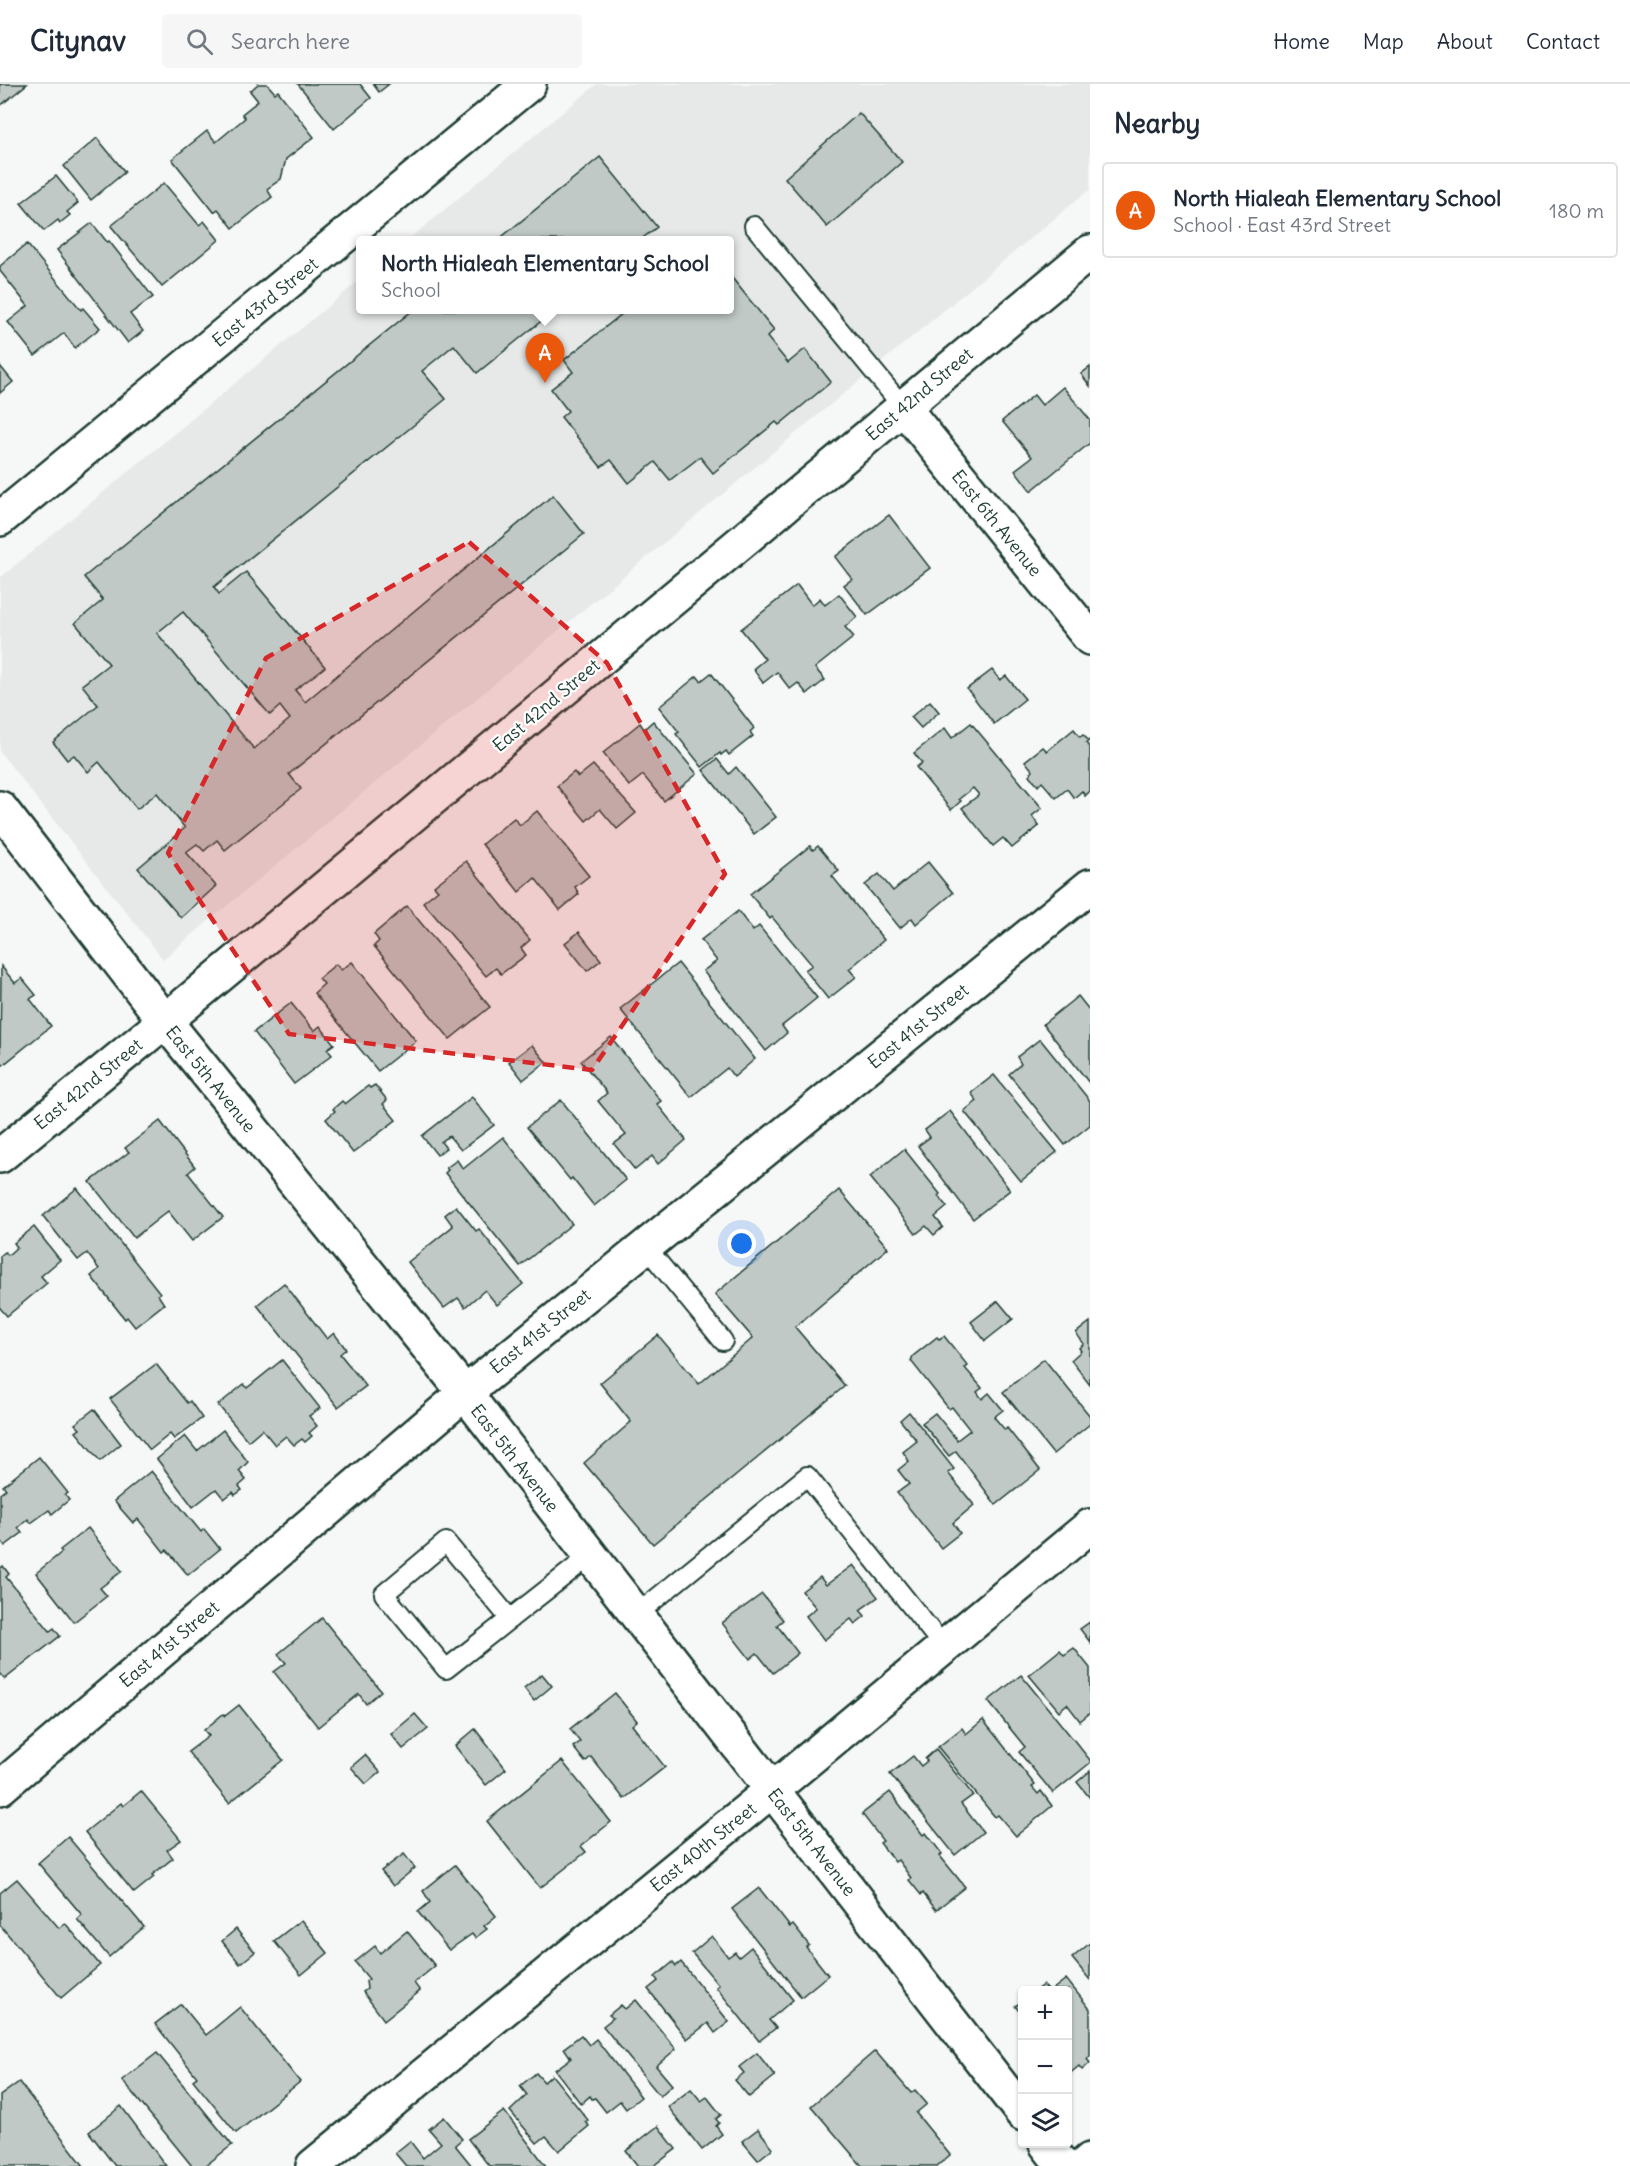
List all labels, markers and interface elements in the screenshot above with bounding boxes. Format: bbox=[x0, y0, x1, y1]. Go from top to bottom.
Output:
search box bbox=[162, 14, 582, 68]
text: Citynav bbox=[30, 23, 126, 59]
icon: search bbox=[183, 25, 216, 58]
text: Search here bbox=[231, 27, 350, 55]
text: Home bbox=[1273, 28, 1330, 55]
text: Map bbox=[1363, 28, 1404, 55]
text: About bbox=[1437, 28, 1493, 55]
text: Contact bbox=[1526, 28, 1600, 55]
text: Nearby bbox=[1114, 107, 1200, 140]
text: North Hialeah Elementary School bbox=[1173, 184, 1501, 212]
text: A bbox=[1129, 198, 1142, 223]
text: 180 m bbox=[1549, 198, 1604, 223]
text: School · East 43rd Street bbox=[1173, 212, 1391, 237]
popup bbox=[356, 236, 734, 314]
text: North Hialeah Elementary School bbox=[381, 249, 709, 277]
street label: East 43rd Street bbox=[207, 252, 323, 352]
text: School bbox=[381, 277, 441, 302]
pin: A bbox=[526, 334, 564, 383]
street label: East 42nd Street bbox=[861, 343, 977, 445]
street label: East 6th Avenue bbox=[947, 465, 1047, 581]
street label: East 42nd Street bbox=[488, 654, 604, 756]
street label: East 41st Street bbox=[863, 978, 973, 1074]
street label: East 5th Avenue bbox=[161, 1021, 261, 1137]
street label: East 42nd Street bbox=[29, 1033, 147, 1135]
your location bbox=[727, 1229, 756, 1258]
street label: East 41st Street bbox=[485, 1283, 595, 1379]
street label: East 5th Avenue bbox=[466, 1399, 564, 1517]
street label: East 41st Street bbox=[114, 1596, 224, 1692]
street label: East 5th Avenue bbox=[763, 1783, 861, 1901]
street label: East 40th Street bbox=[645, 1797, 761, 1897]
map controls bbox=[1018, 1986, 1072, 2148]
button: + bbox=[1018, 1986, 1072, 2040]
button: − bbox=[1018, 2040, 1072, 2094]
button: layers bbox=[1018, 2094, 1072, 2148]

